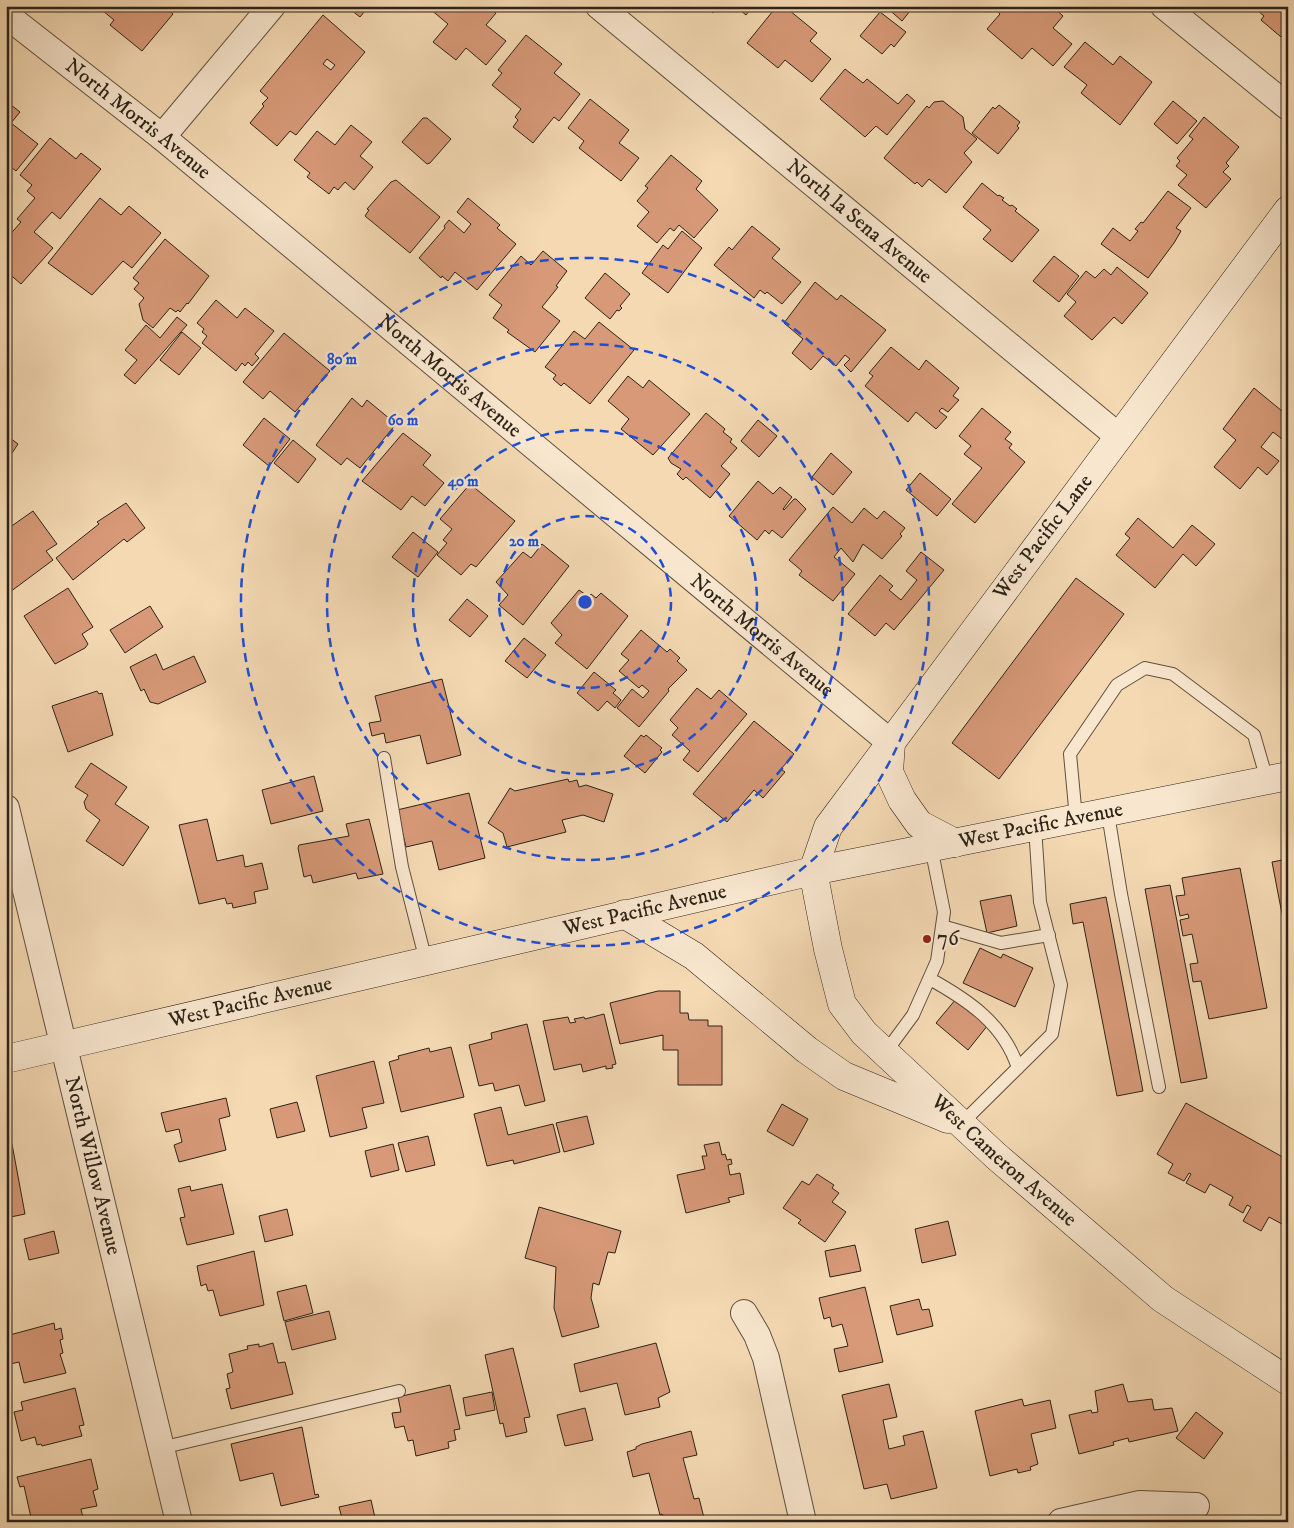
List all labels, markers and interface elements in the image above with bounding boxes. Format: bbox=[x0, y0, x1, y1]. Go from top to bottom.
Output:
street label: North Morris Avenue bbox=[60, 53, 216, 185]
street label: North la Sena Avenue bbox=[781, 154, 938, 290]
street label: North Morris Avenue bbox=[372, 309, 527, 444]
text: 80 m bbox=[327, 350, 358, 369]
text: 60 m bbox=[388, 411, 419, 430]
street label: West Pacific Lane bbox=[987, 469, 1099, 605]
text: 40 m bbox=[446, 472, 479, 491]
text: 20 m bbox=[509, 532, 540, 551]
street label: North Morris Avenue bbox=[685, 568, 839, 703]
centre of rings bbox=[576, 593, 594, 611]
street label: West Pacific Avenue bbox=[956, 796, 1125, 855]
street label: West Pacific Avenue bbox=[560, 879, 729, 942]
place label: 76 bbox=[937, 926, 960, 952]
marker: 76 bbox=[921, 933, 933, 945]
street label: West Pacific Avenue bbox=[165, 970, 335, 1034]
street label: North Willow Avenue bbox=[58, 1074, 127, 1258]
street label: West Cameron Avenue bbox=[925, 1088, 1082, 1233]

